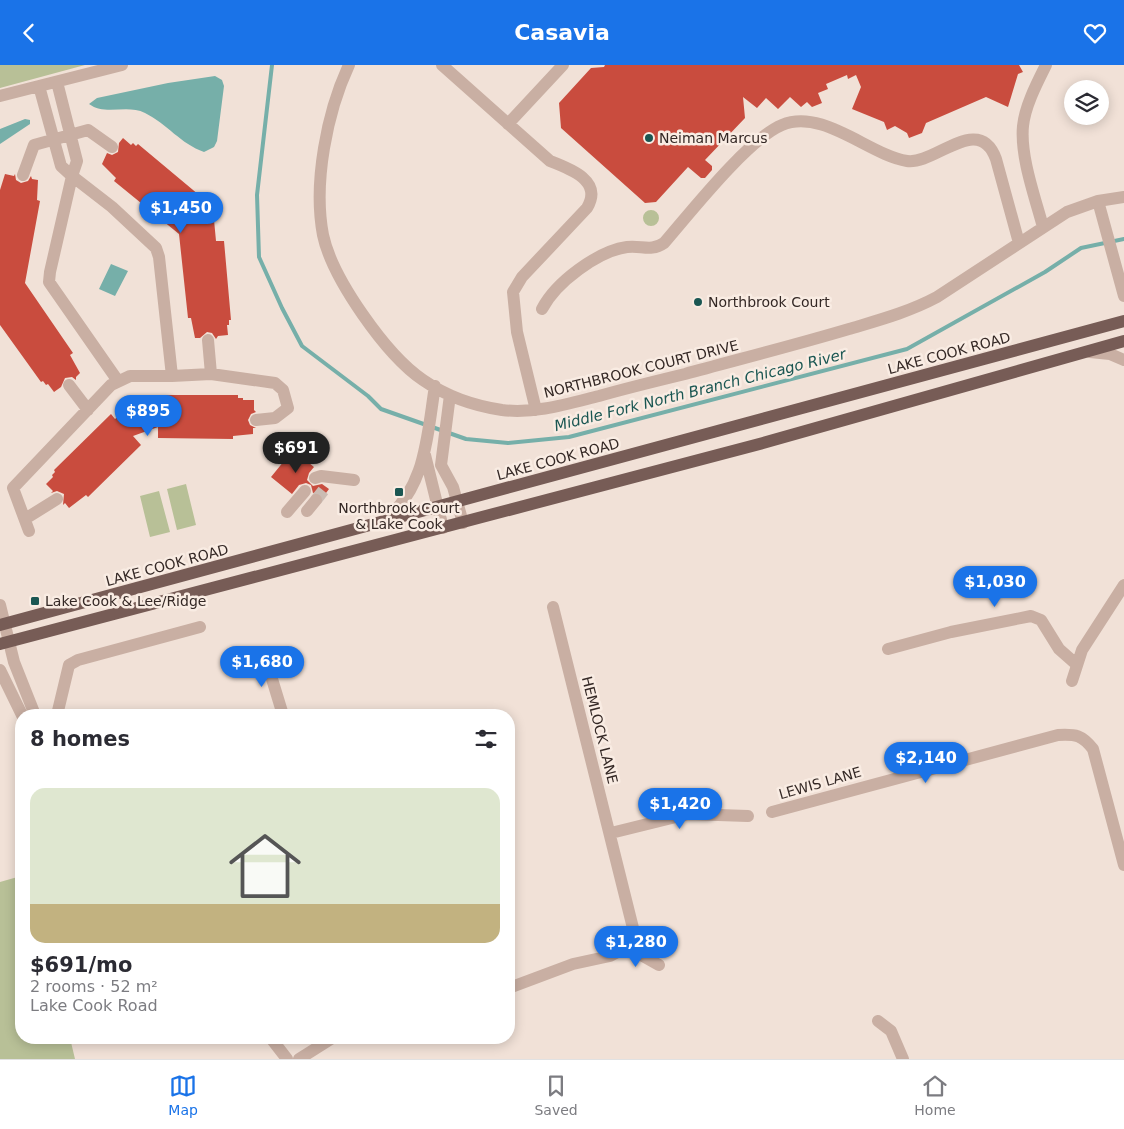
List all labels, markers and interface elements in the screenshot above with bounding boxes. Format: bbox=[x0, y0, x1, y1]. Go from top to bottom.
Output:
icon: back bbox=[15, 19, 43, 47]
icon: heart bbox=[1081, 19, 1109, 47]
text: Casavia bbox=[514, 20, 610, 45]
map controls bbox=[1064, 80, 1109, 125]
button: layers bbox=[1064, 80, 1109, 125]
place label: Neiman Marcus bbox=[659, 130, 768, 146]
marker: Neiman Marcus bbox=[643, 132, 655, 144]
pin: $1,450 bbox=[140, 191, 222, 234]
text: $1,450 bbox=[150, 198, 212, 217]
place label: Northbrook Court bbox=[708, 294, 830, 310]
marker: Northbrook Court bbox=[692, 296, 704, 308]
street label: LAKE COOK ROAD bbox=[886, 329, 1012, 377]
street label: NORTHBROOK COURT DRIVE bbox=[542, 337, 740, 401]
water label: Middle Fork North Branch Chicago River bbox=[552, 345, 849, 435]
pin: $895 bbox=[118, 395, 178, 437]
text: $895 bbox=[126, 401, 170, 420]
pin: $691 bbox=[266, 431, 326, 474]
street label: LAKE COOK ROAD bbox=[495, 435, 621, 483]
text: $691 bbox=[274, 438, 318, 457]
marker: Northbrook Court & Lake Cook bbox=[393, 486, 405, 498]
place label: Northbrook Court & Lake Cook bbox=[338, 500, 460, 532]
street label: LAKE COOK ROAD bbox=[104, 541, 230, 589]
pin: $1,030 bbox=[954, 565, 1036, 608]
text: $1,030 bbox=[964, 572, 1026, 591]
place label: Lake Cook & Lee/Ridge bbox=[45, 593, 206, 609]
marker: Lake Cook & Lee/Ridge bbox=[29, 595, 41, 607]
pin: $1,680 bbox=[221, 645, 303, 688]
text: $1,680 bbox=[231, 652, 293, 671]
street label: HEMLOCK LANE bbox=[579, 675, 621, 785]
icon: filters bbox=[472, 725, 500, 753]
text: 8 homes bbox=[30, 727, 130, 751]
pin: $2,140 bbox=[885, 741, 967, 784]
text: $2,140 bbox=[895, 748, 957, 767]
street label: LEWIS LANE bbox=[777, 764, 863, 802]
pin: $1,420 bbox=[639, 787, 721, 830]
text: $1,420 bbox=[649, 794, 711, 813]
icon: home bbox=[220, 821, 310, 911]
pin: $1,280 bbox=[595, 925, 677, 968]
text: $1,280 bbox=[605, 932, 667, 951]
text: $691/mo bbox=[30, 953, 132, 977]
text: 2 rooms · 52 m² bbox=[30, 977, 158, 996]
text: Lake Cook Road bbox=[30, 996, 158, 1015]
tab: Map bbox=[168, 1072, 198, 1118]
tab: Saved bbox=[534, 1072, 578, 1118]
tab: Home bbox=[914, 1072, 956, 1118]

